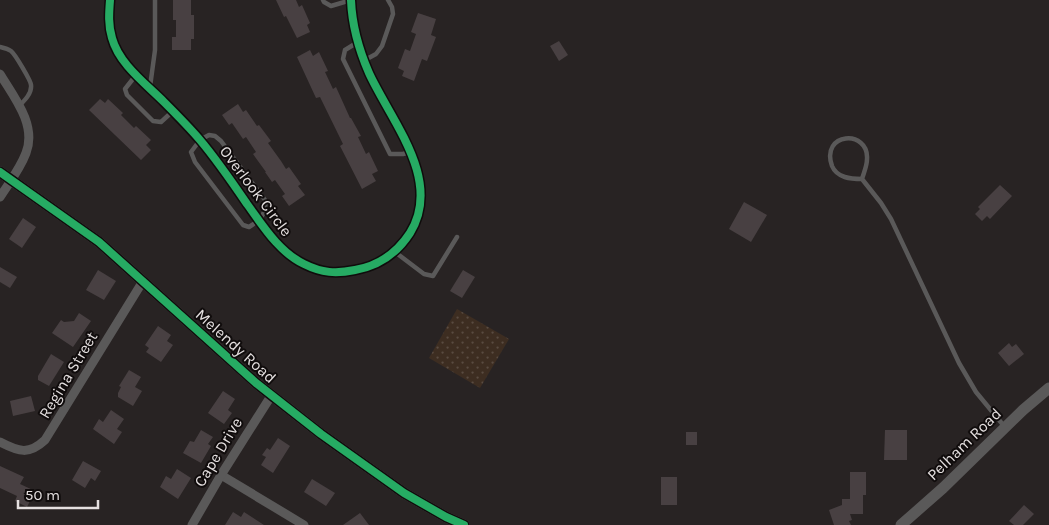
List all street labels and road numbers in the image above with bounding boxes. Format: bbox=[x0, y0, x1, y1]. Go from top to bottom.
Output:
street label: Overlook Circle bbox=[216, 142, 296, 240]
street label: Melendy Road bbox=[192, 305, 280, 387]
street label: Regina Street bbox=[35, 328, 101, 422]
street label: Pelham Road bbox=[923, 404, 1005, 484]
street label: Cape Drive bbox=[190, 414, 246, 490]

